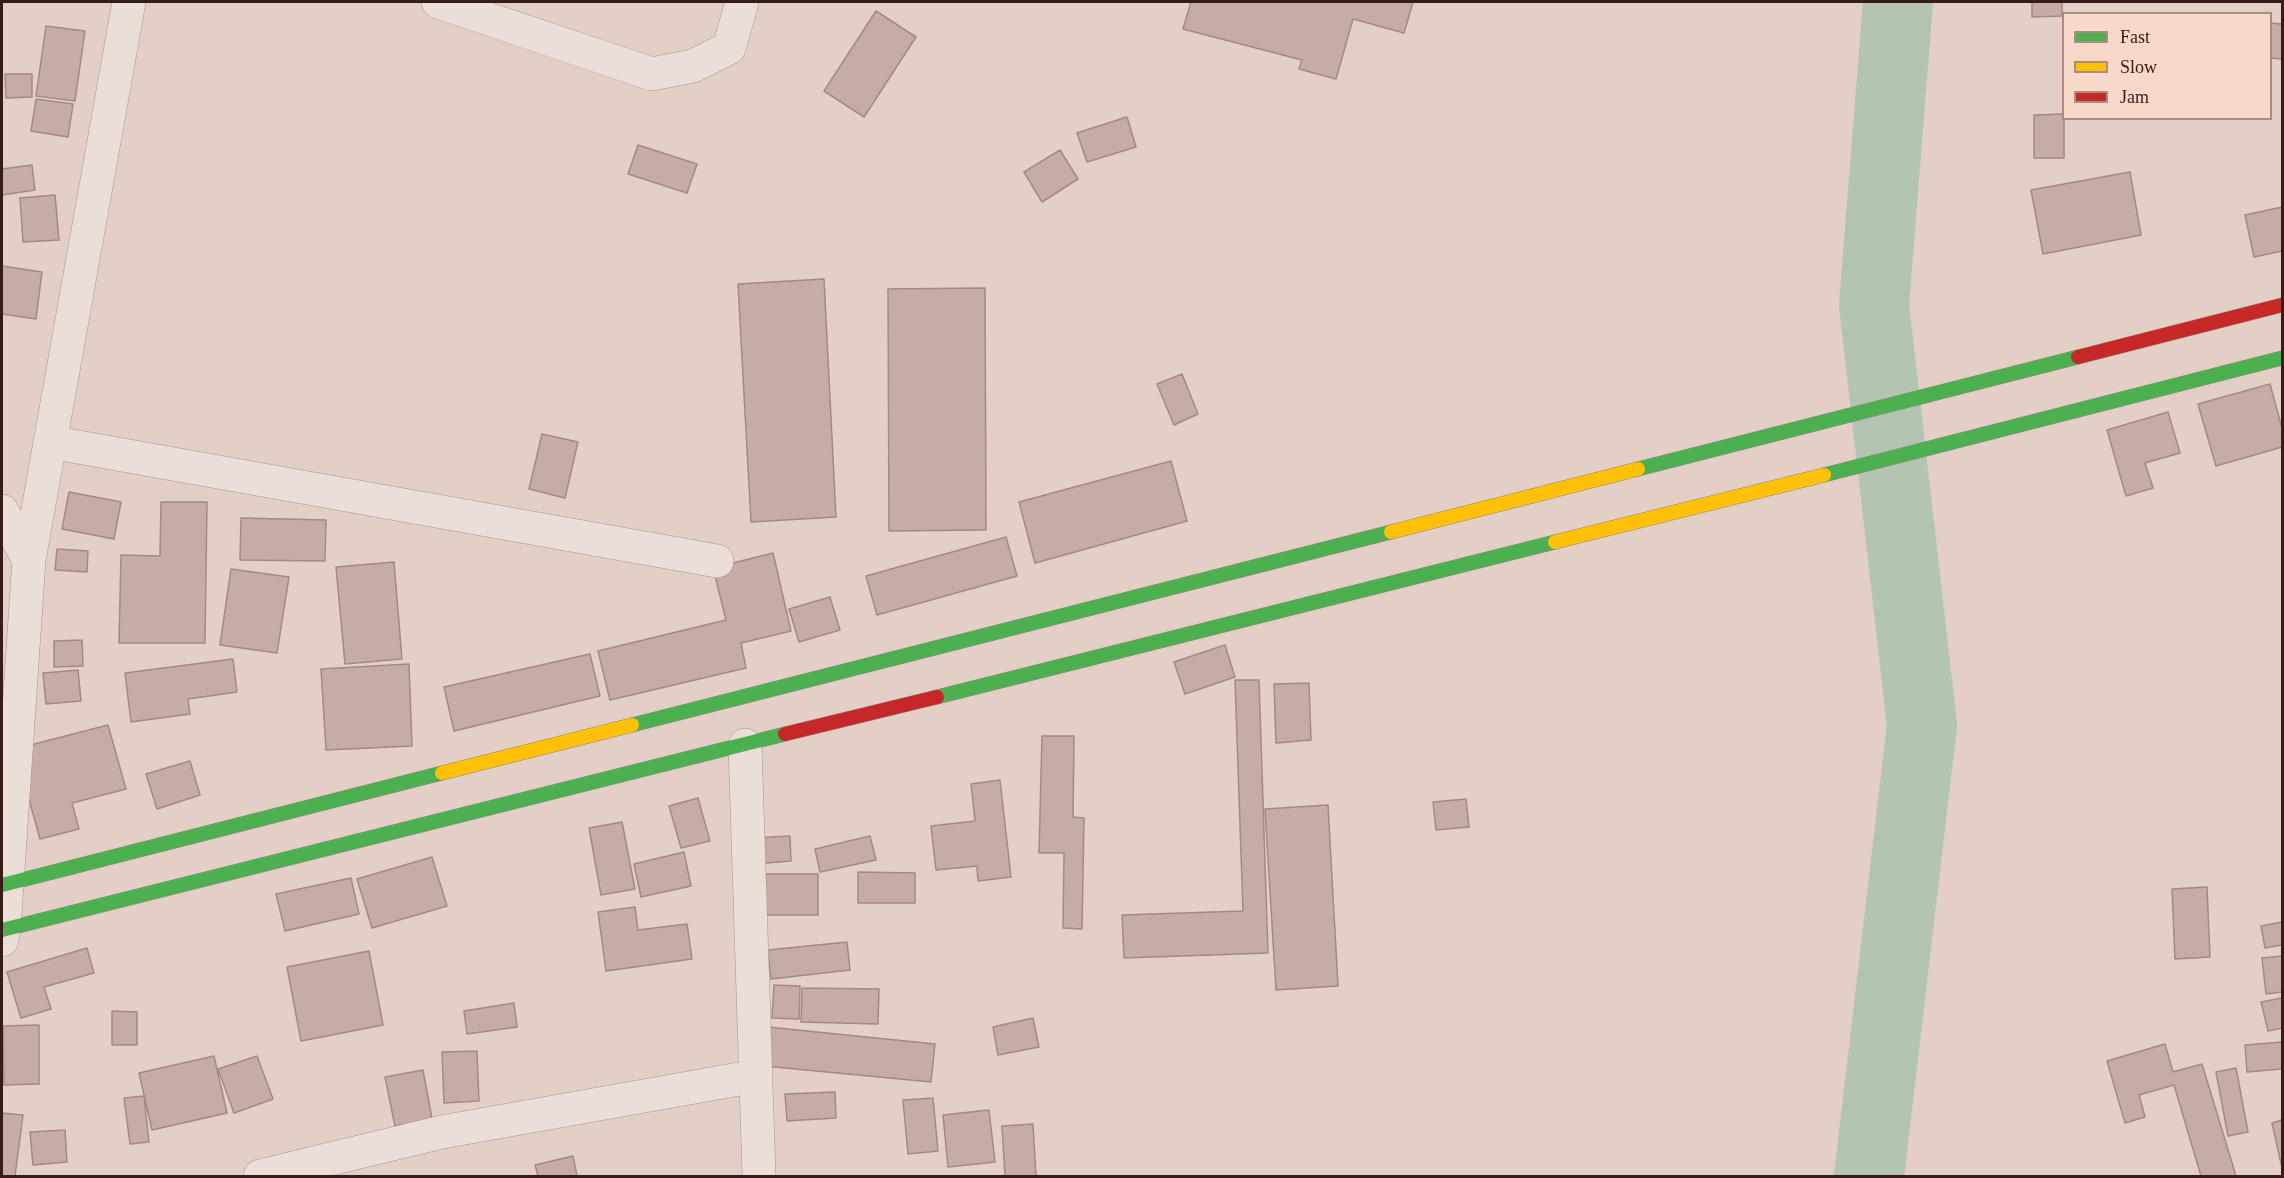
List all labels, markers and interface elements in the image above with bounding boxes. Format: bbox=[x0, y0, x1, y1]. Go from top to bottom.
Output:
legend bbox=[2062, 12, 2272, 120]
text: Fast bbox=[2120, 27, 2150, 47]
text: Slow bbox=[2120, 57, 2157, 77]
text: Jam bbox=[2120, 87, 2149, 107]

